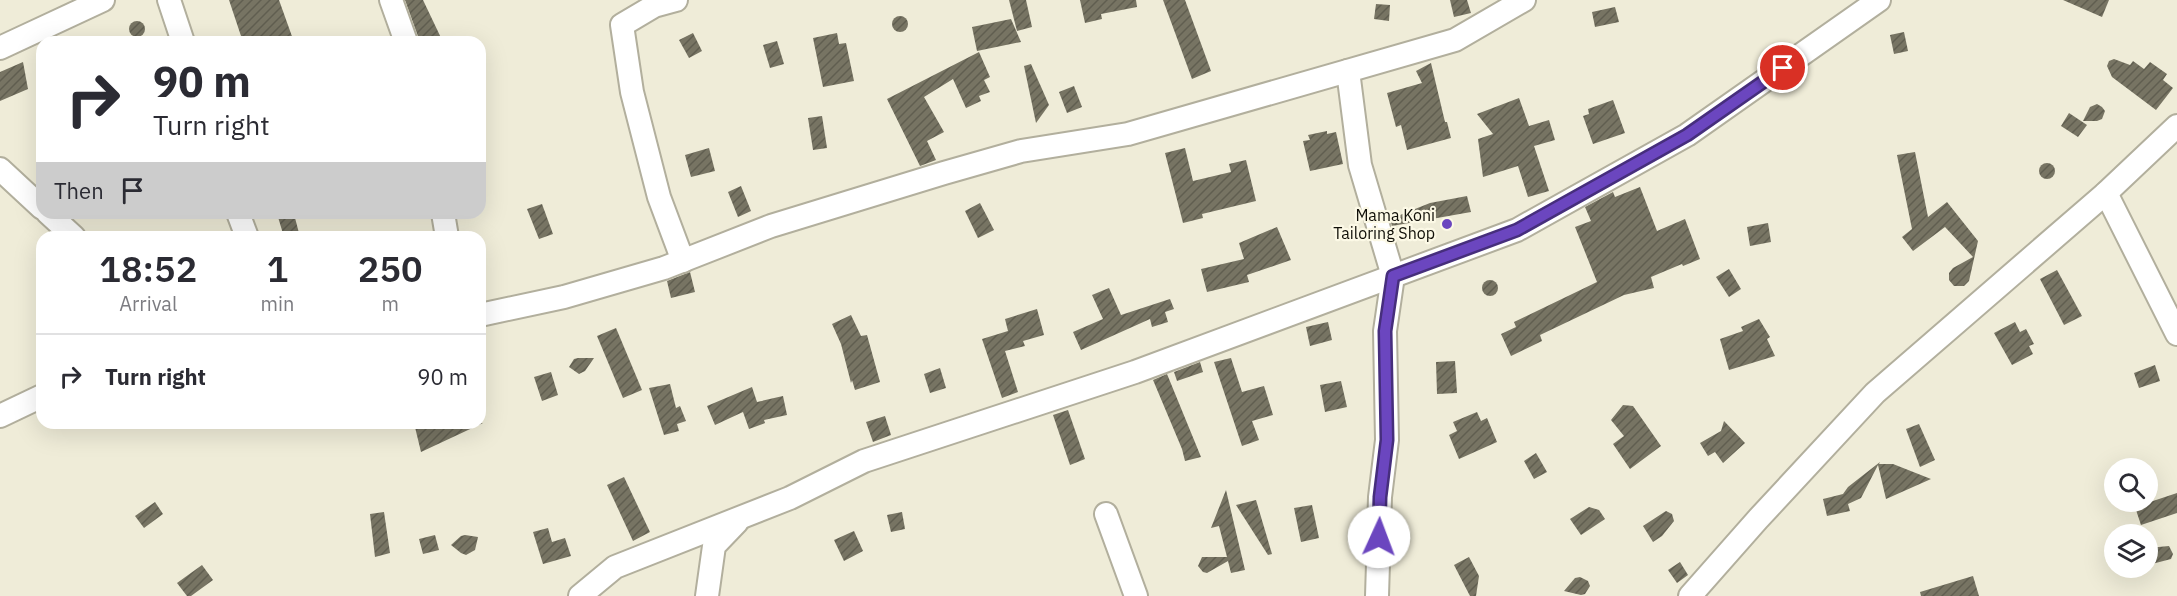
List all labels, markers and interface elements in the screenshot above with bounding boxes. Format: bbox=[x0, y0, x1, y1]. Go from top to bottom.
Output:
pin bbox=[1757, 42, 1808, 93]
icon: arrive bbox=[1766, 51, 1799, 84]
text: 90 m bbox=[153, 54, 251, 109]
icon: right bbox=[54, 60, 132, 138]
text: Turn right bbox=[153, 107, 270, 142]
icon: arrive bbox=[116, 174, 149, 207]
text: Then bbox=[54, 176, 104, 205]
place label: Mama Koni Tailoring Shop bbox=[1333, 205, 1435, 243]
marker: Mama Koni Tailoring Shop bbox=[1440, 217, 1454, 231]
text: 18:52 bbox=[99, 245, 197, 292]
text: 1 bbox=[267, 245, 288, 292]
text: 250 bbox=[358, 245, 423, 292]
text: Arrival bbox=[119, 290, 177, 317]
text: min bbox=[261, 290, 294, 317]
text: m bbox=[381, 290, 399, 317]
icon: right bbox=[54, 360, 87, 393]
text: Turn right bbox=[105, 362, 206, 391]
text: 90 m bbox=[417, 362, 468, 391]
map controls bbox=[2104, 458, 2158, 578]
button: search bbox=[2104, 458, 2158, 512]
position arrow bbox=[1347, 505, 1411, 569]
button: layers bbox=[2104, 524, 2158, 578]

